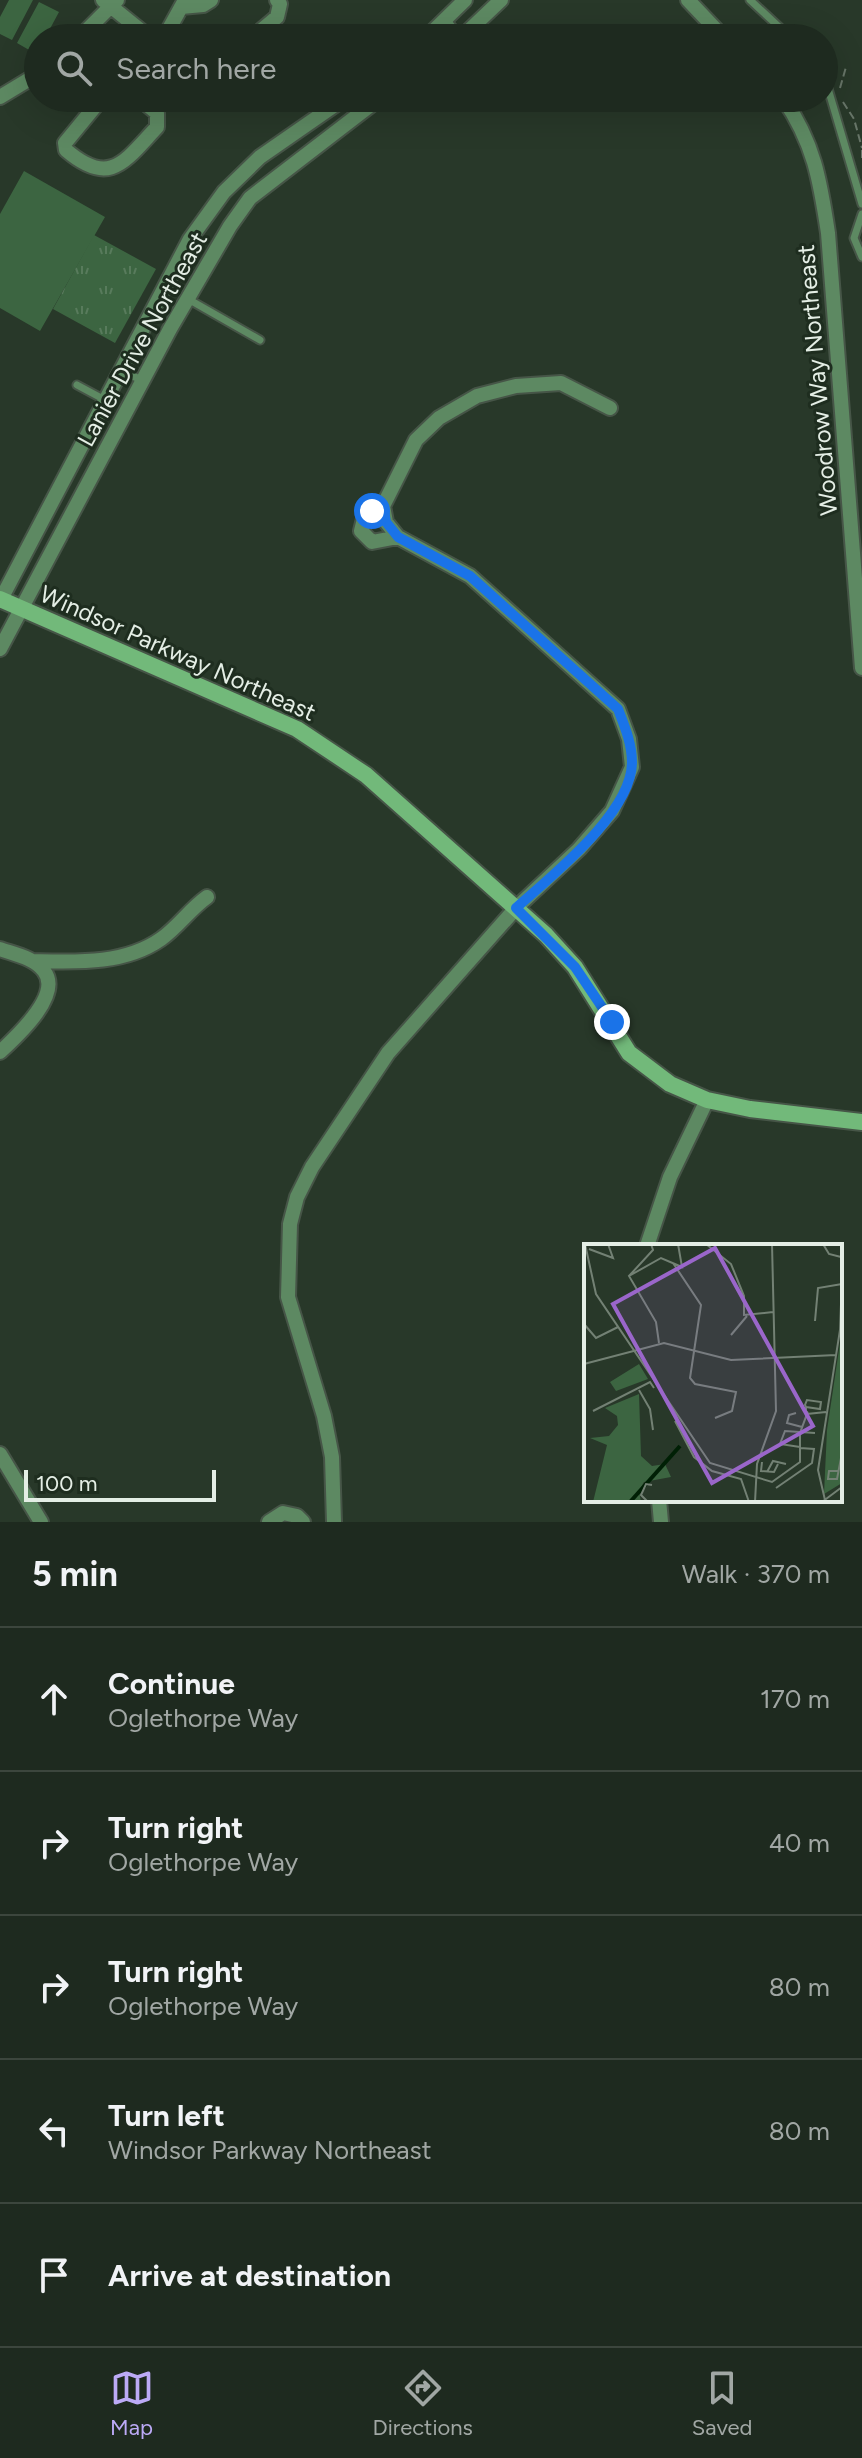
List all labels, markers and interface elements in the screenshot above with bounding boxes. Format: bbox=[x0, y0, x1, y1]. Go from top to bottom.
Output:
search box bbox=[24, 24, 838, 112]
icon: search bbox=[52, 46, 96, 90]
text: Search here bbox=[116, 50, 276, 87]
street label: Lanier Drive Northeast bbox=[71, 227, 213, 451]
street label: Woodrow Way Northeast bbox=[791, 243, 843, 517]
route start bbox=[354, 493, 390, 529]
street label: Windsor Parkway Northeast bbox=[36, 579, 320, 727]
route end bbox=[594, 1004, 630, 1040]
inset map bbox=[584, 1244, 842, 1502]
scale bar bbox=[24, 1466, 216, 1502]
text: 100 m bbox=[36, 1470, 97, 1497]
text: 5 min bbox=[32, 1554, 118, 1595]
text: Walk · 370 m bbox=[682, 1558, 830, 1590]
text: Continue bbox=[108, 1665, 235, 1702]
icon: ahead bbox=[32, 1677, 76, 1721]
text: 170 m bbox=[760, 1683, 830, 1715]
text: Oglethorpe Way bbox=[108, 1702, 298, 1734]
text: Turn right bbox=[108, 1809, 243, 1846]
icon: right bbox=[32, 1821, 76, 1865]
text: 40 m bbox=[769, 1827, 830, 1859]
text: Oglethorpe Way bbox=[108, 1846, 298, 1878]
text: Turn right bbox=[108, 1953, 243, 1990]
icon: right bbox=[32, 1965, 76, 2009]
text: 80 m bbox=[769, 1971, 830, 2003]
text: Oglethorpe Way bbox=[108, 1990, 298, 2022]
text: Turn left bbox=[108, 2097, 225, 2134]
icon: left bbox=[32, 2109, 76, 2153]
text: 80 m bbox=[769, 2115, 830, 2147]
text: Windsor Parkway Northeast bbox=[108, 2134, 432, 2166]
icon: arrive bbox=[32, 2253, 76, 2297]
text: Arrive at destination bbox=[108, 2257, 391, 2294]
tab: Map bbox=[110, 2366, 154, 2441]
tab: Directions bbox=[373, 2366, 473, 2441]
tab: Saved bbox=[692, 2366, 752, 2441]

